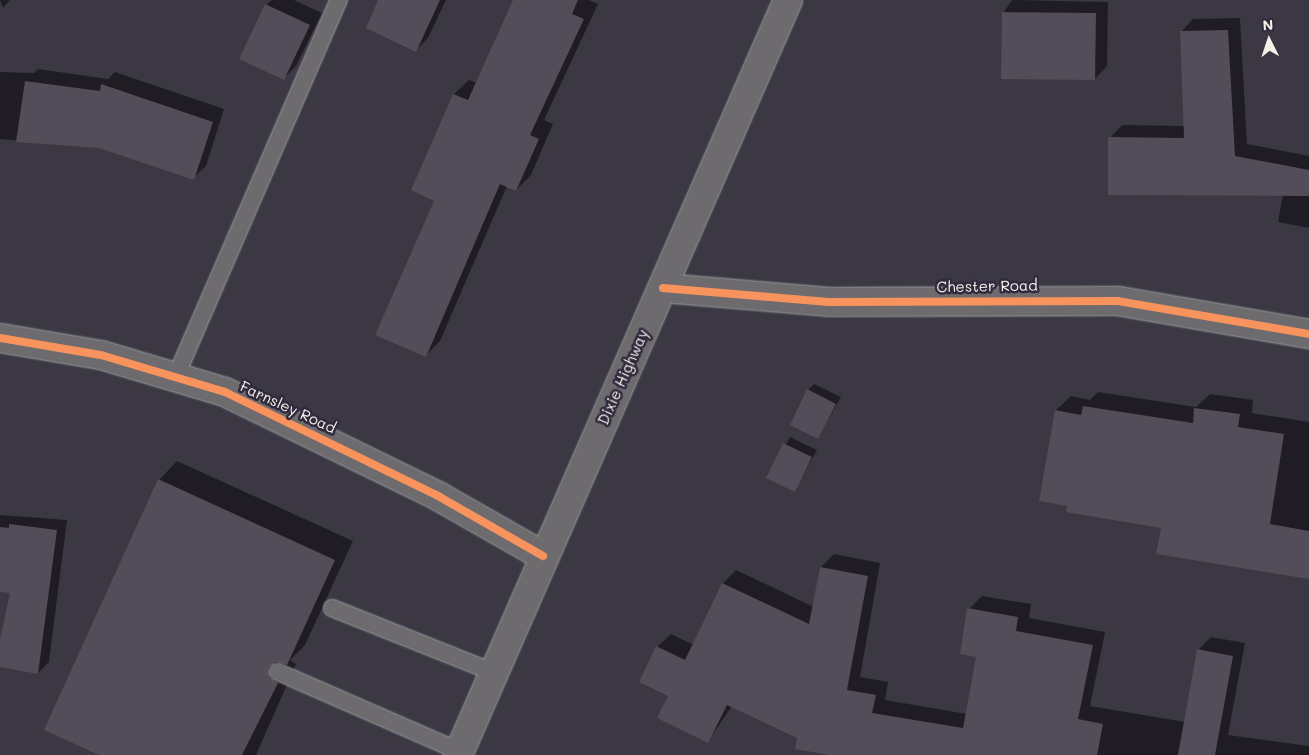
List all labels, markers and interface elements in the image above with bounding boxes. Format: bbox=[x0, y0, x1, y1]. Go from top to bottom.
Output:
north arrow bbox=[1244, 15, 1294, 65]
text: N bbox=[1262, 15, 1274, 34]
street label: Chester Road bbox=[936, 276, 1038, 296]
street label: Dixie Highway bbox=[594, 327, 652, 427]
street label: Farnsley Road bbox=[237, 377, 339, 437]

